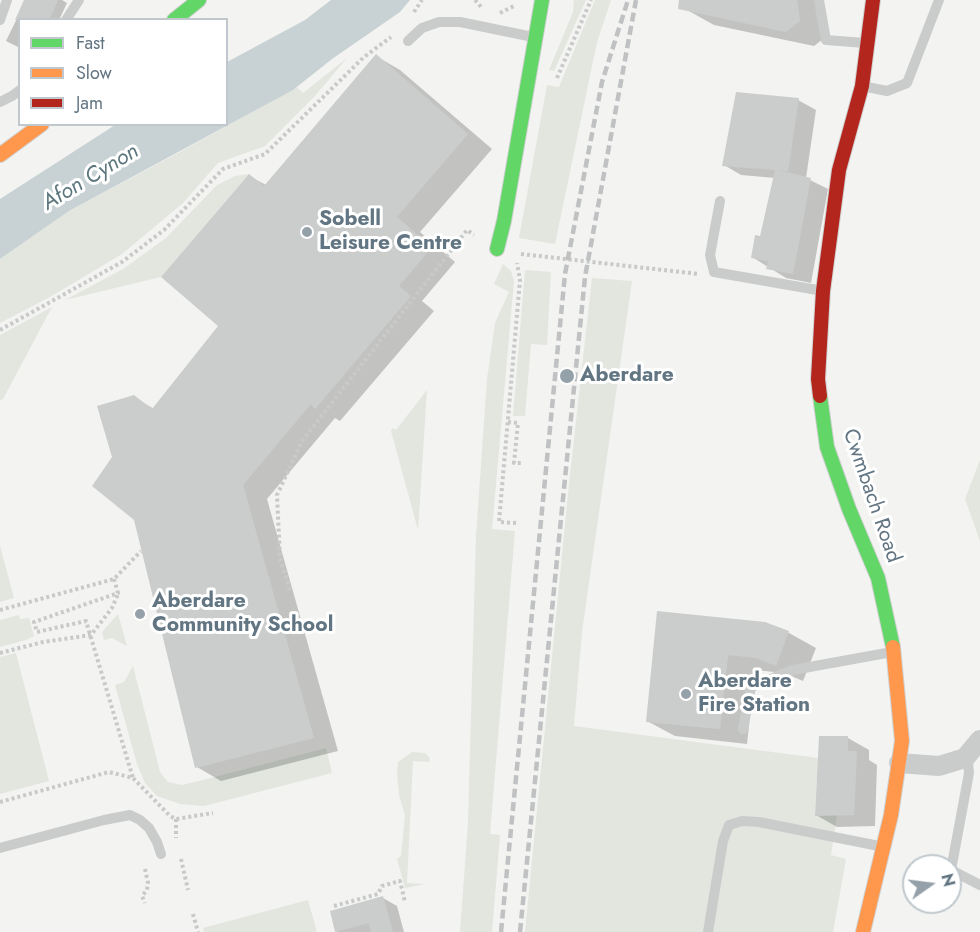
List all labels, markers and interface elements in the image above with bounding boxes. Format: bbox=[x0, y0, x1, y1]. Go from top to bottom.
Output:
legend bbox=[18, 18, 228, 126]
text: Fast bbox=[76, 30, 105, 56]
text: Slow bbox=[76, 60, 112, 86]
text: Jam bbox=[76, 90, 103, 116]
water label: Afon Cynon bbox=[38, 139, 144, 217]
place label: Sobell Leisure Centre bbox=[319, 207, 462, 257]
marker: Sobell Leisure Centre bbox=[300, 225, 314, 239]
place label: Aberdare bbox=[580, 363, 674, 389]
marker: Aberdare bbox=[558, 367, 576, 385]
street label: Cwmbach Road bbox=[836, 426, 906, 566]
place label: Aberdare Community School bbox=[152, 589, 333, 639]
marker: Aberdare Community School bbox=[133, 607, 147, 621]
place label: Aberdare Fire Station bbox=[698, 669, 810, 719]
marker: Aberdare Fire Station bbox=[679, 687, 693, 701]
north arrow bbox=[902, 854, 962, 914]
text: N bbox=[935, 871, 961, 889]

